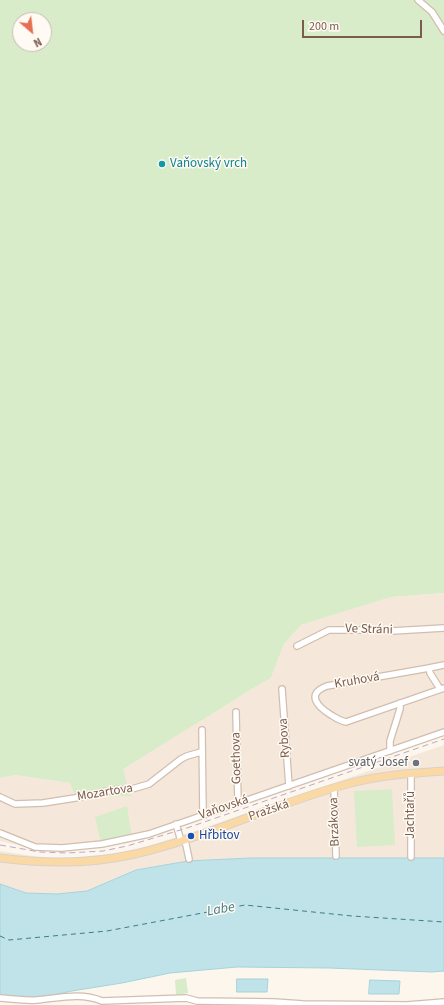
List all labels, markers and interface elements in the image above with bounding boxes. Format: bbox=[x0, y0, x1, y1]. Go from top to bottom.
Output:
north arrow bbox=[12, 12, 52, 52]
scale bar bbox=[304, 12, 424, 38]
text: 200 m bbox=[309, 18, 339, 35]
text: N bbox=[31, 34, 44, 50]
place label: Vaňovský vrch bbox=[170, 156, 247, 172]
marker: Vaňovský vrch bbox=[157, 159, 167, 169]
street label: Ve Stráni bbox=[345, 621, 393, 639]
street label: Kruhová bbox=[333, 669, 381, 693]
street label: Rybova bbox=[276, 717, 294, 759]
street label: Goethova bbox=[229, 732, 245, 784]
place label: svatý Josef bbox=[348, 755, 408, 771]
marker: svatý Josef bbox=[411, 758, 421, 768]
street label: Mozartova bbox=[76, 781, 134, 805]
street label: Jachtařů bbox=[403, 791, 419, 839]
street label: Vaňovská bbox=[197, 792, 251, 824]
street label: Pražská bbox=[247, 797, 291, 825]
street label: Brzákova bbox=[326, 797, 344, 847]
place label: Hřbitov bbox=[199, 828, 240, 844]
marker: Hřbitov bbox=[186, 831, 196, 841]
water label: Labe bbox=[206, 899, 236, 921]

